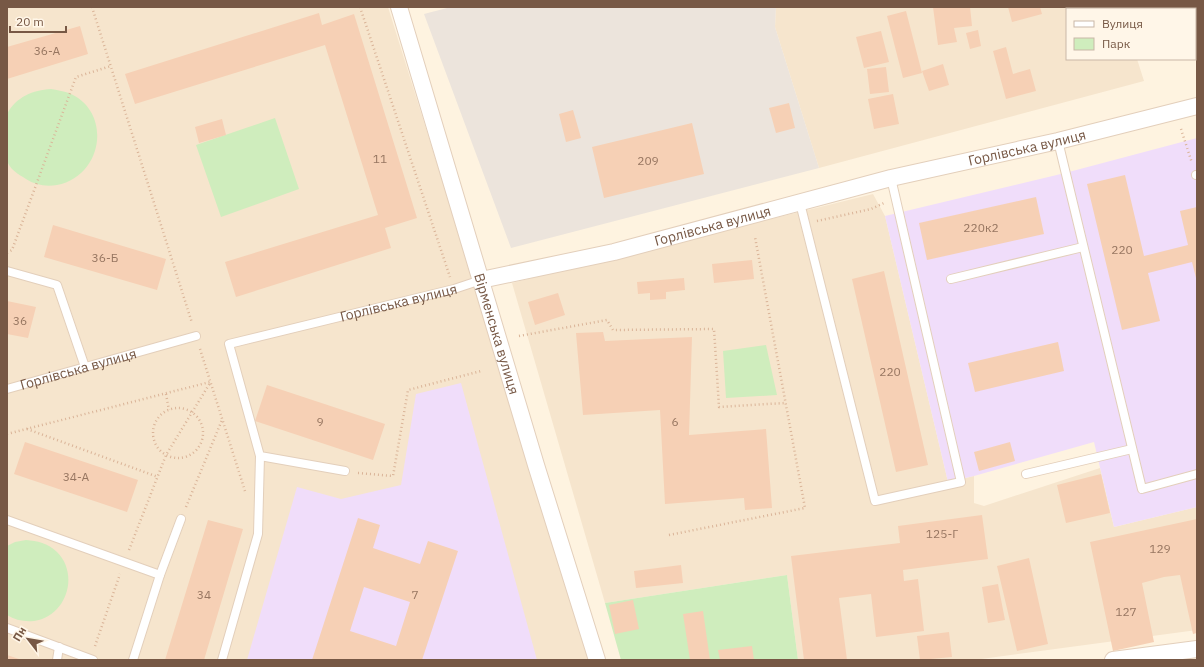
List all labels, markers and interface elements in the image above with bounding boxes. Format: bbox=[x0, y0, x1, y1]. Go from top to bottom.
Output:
scale bar bbox=[10, 8, 66, 34]
legend bbox=[1066, 8, 1196, 60]
text: 20 m bbox=[16, 14, 44, 29]
text: Вулиця bbox=[1102, 16, 1143, 31]
text: Парк bbox=[1102, 36, 1131, 51]
house number: 36-А bbox=[34, 43, 61, 58]
street label: Горлівська вулиця bbox=[967, 125, 1088, 170]
house number: 11 bbox=[373, 151, 387, 166]
house number: 209 bbox=[637, 153, 659, 168]
street label: Горлівська вулиця bbox=[652, 201, 773, 250]
house number: 220к2 bbox=[963, 220, 999, 235]
house number: 220 bbox=[1111, 242, 1133, 257]
house number: 36-Б bbox=[92, 250, 118, 265]
street label: Вірменська вулиця bbox=[470, 271, 523, 396]
street label: Горлівська вулиця bbox=[338, 280, 459, 326]
house number: 36 bbox=[13, 313, 27, 328]
street label: Горлівська вулиця bbox=[18, 344, 138, 394]
house number: 220 bbox=[879, 364, 901, 379]
house number: 9 bbox=[316, 414, 324, 429]
house number: 6 bbox=[671, 414, 679, 429]
house number: 34-А bbox=[63, 469, 90, 484]
house number: 125-Г bbox=[926, 526, 958, 541]
house number: 129 bbox=[1149, 541, 1171, 556]
house number: 34 bbox=[197, 587, 211, 602]
house number: 7 bbox=[411, 587, 419, 602]
house number: 127 bbox=[1115, 604, 1137, 619]
north arrow bbox=[8, 619, 48, 659]
text: Пн bbox=[10, 624, 29, 644]

